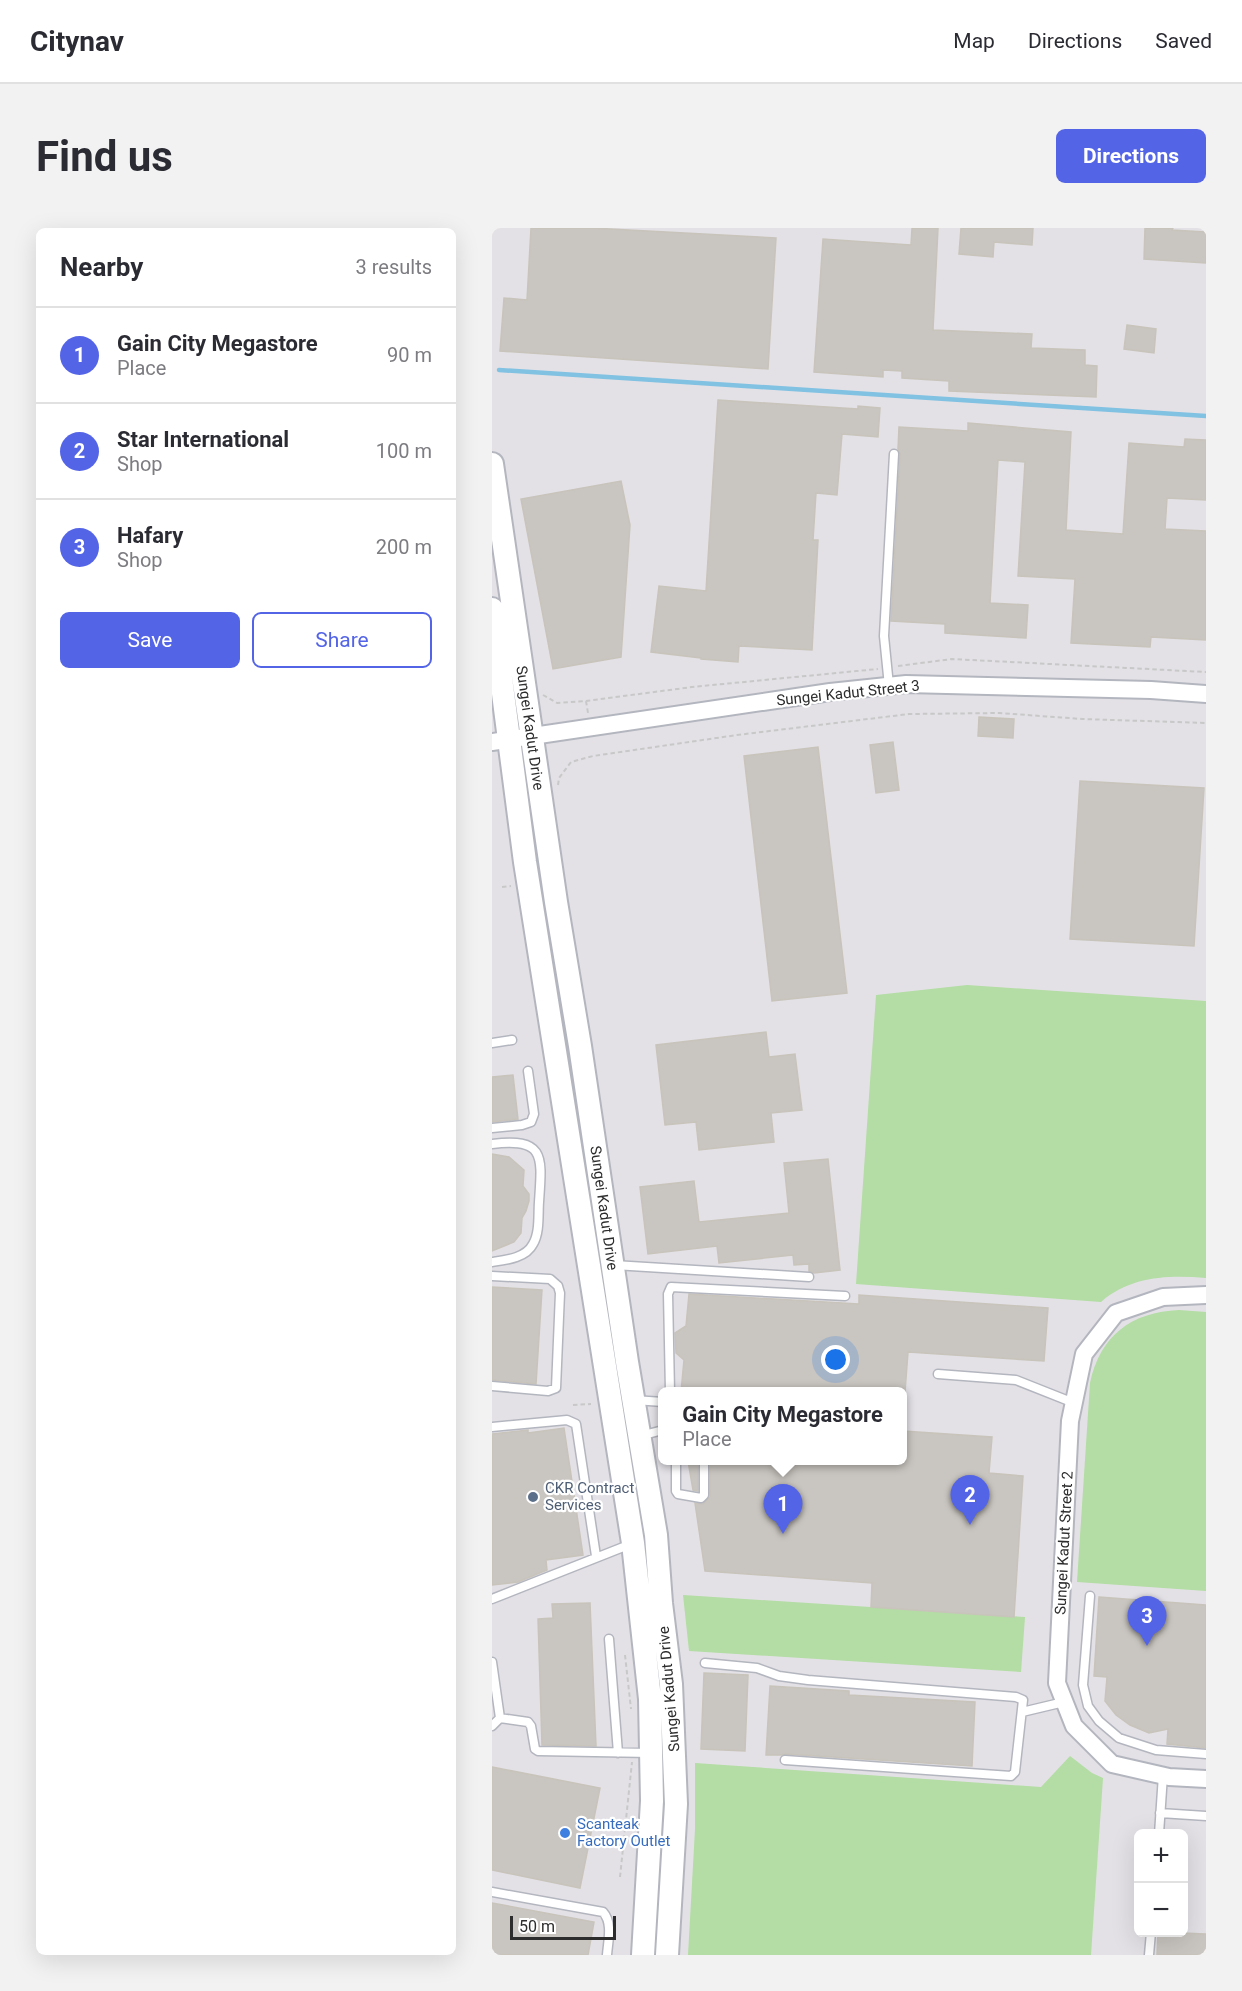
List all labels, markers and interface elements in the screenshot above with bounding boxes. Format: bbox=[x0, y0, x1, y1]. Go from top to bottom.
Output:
text: Citynav bbox=[30, 25, 124, 58]
text: Map bbox=[953, 29, 995, 53]
text: Directions bbox=[1028, 29, 1122, 53]
text: Saved bbox=[1155, 29, 1212, 53]
button: Directions bbox=[1056, 129, 1206, 183]
text: Find us bbox=[36, 132, 173, 181]
text: Nearby bbox=[60, 252, 143, 282]
text: 3 results bbox=[356, 255, 432, 279]
text: Gain City Megastore bbox=[117, 331, 318, 356]
text: 1 bbox=[74, 343, 85, 367]
text: 90 m bbox=[387, 343, 432, 367]
text: Place bbox=[117, 356, 166, 380]
text: Star International bbox=[117, 427, 289, 452]
text: 2 bbox=[74, 439, 85, 463]
text: 100 m bbox=[376, 439, 432, 463]
text: Shop bbox=[117, 452, 163, 476]
text: Hafary bbox=[117, 523, 183, 548]
text: 3 bbox=[74, 535, 85, 559]
text: 200 m bbox=[376, 535, 432, 559]
text: Shop bbox=[117, 548, 163, 572]
button: Save bbox=[60, 612, 240, 668]
button: Share bbox=[252, 612, 432, 668]
street label: Sungei Kadut Drive bbox=[512, 664, 548, 792]
street label: Sungei Kadut Street 3 bbox=[776, 677, 920, 709]
street label: Sungei Kadut Drive bbox=[586, 1144, 622, 1272]
your location bbox=[821, 1345, 850, 1374]
popup bbox=[658, 1387, 907, 1465]
text: Gain City Megastore bbox=[682, 1402, 883, 1427]
text: Place bbox=[682, 1427, 732, 1451]
street label: Sungei Kadut Street 2 bbox=[1051, 1471, 1077, 1615]
pin: 2 bbox=[950, 1476, 990, 1525]
place label: CKR Contract Services bbox=[545, 1479, 634, 1514]
pin: 1 bbox=[764, 1484, 802, 1534]
marker: CKR Contract Services bbox=[526, 1490, 540, 1504]
pin: 3 bbox=[1128, 1596, 1166, 1646]
street label: Sungei Kadut Drive bbox=[655, 1626, 683, 1752]
place label: Scanteak Factory Outlet bbox=[577, 1815, 670, 1850]
marker: Scanteak Factory Outlet bbox=[558, 1826, 572, 1840]
map controls bbox=[1134, 1829, 1188, 1937]
button: + bbox=[1134, 1829, 1188, 1883]
button: − bbox=[1134, 1883, 1188, 1937]
scale bar bbox=[510, 1913, 616, 1940]
text: 50 m bbox=[519, 1917, 555, 1936]

